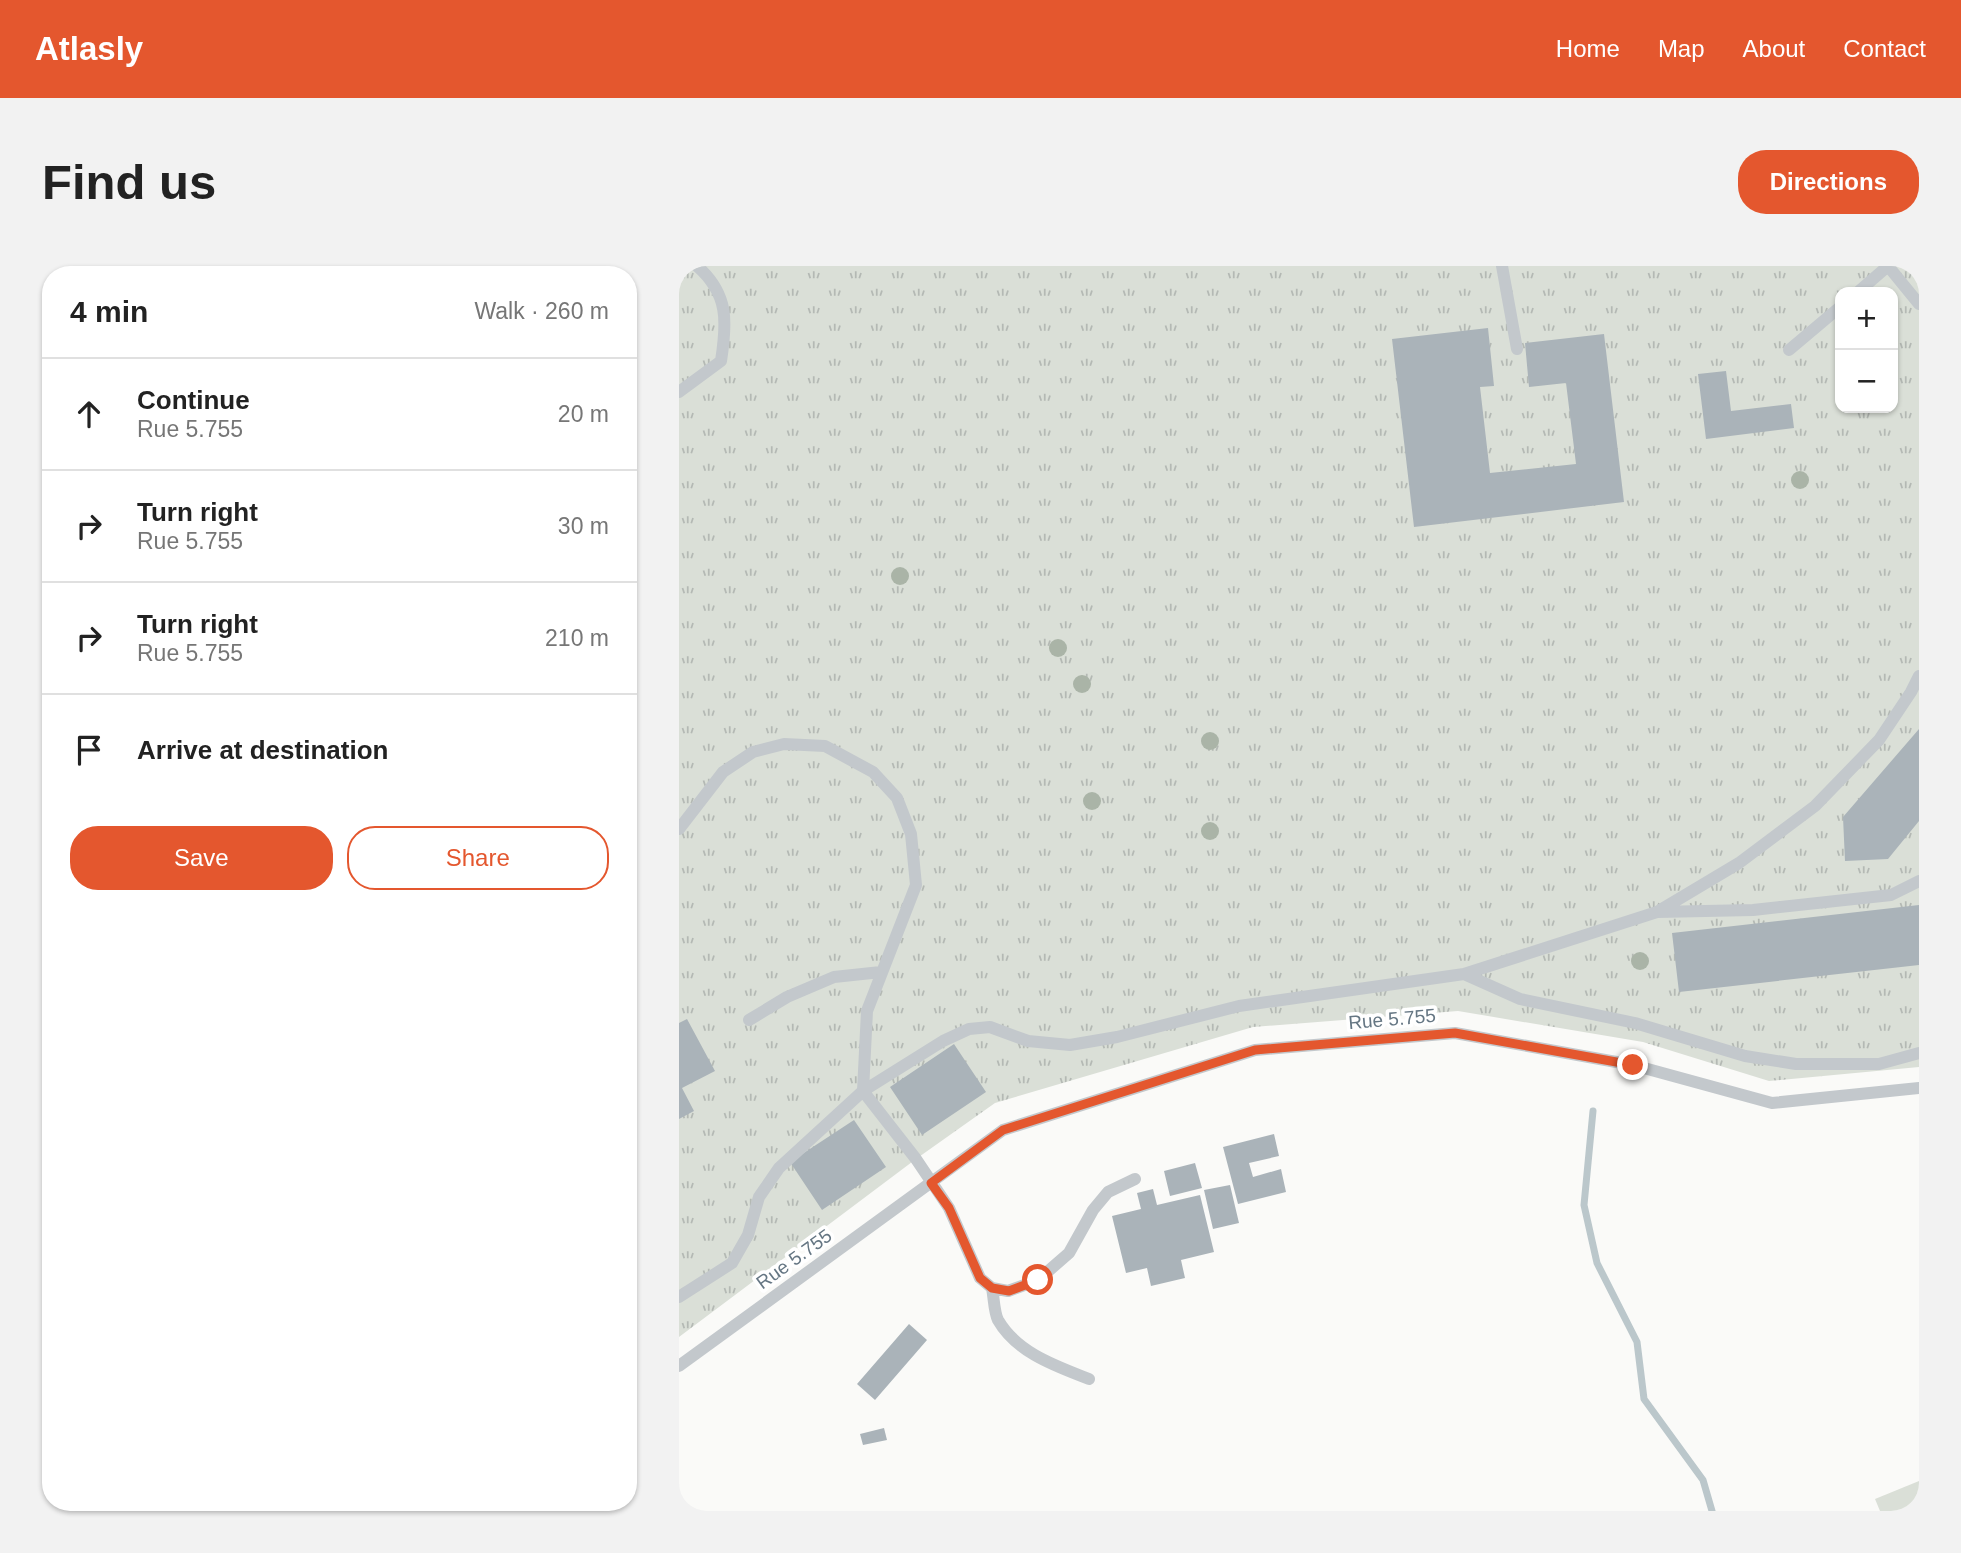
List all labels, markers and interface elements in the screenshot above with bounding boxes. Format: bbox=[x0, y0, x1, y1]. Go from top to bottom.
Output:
text: Atlasly bbox=[35, 30, 143, 67]
text: Home bbox=[1556, 35, 1620, 62]
text: Map bbox=[1658, 35, 1705, 62]
text: About bbox=[1743, 35, 1805, 62]
text: Contact bbox=[1843, 35, 1926, 62]
button: Directions bbox=[1738, 150, 1919, 214]
text: Find us bbox=[42, 155, 216, 209]
map controls bbox=[1835, 287, 1898, 413]
button: + bbox=[1835, 287, 1898, 350]
text: 4 min bbox=[70, 295, 148, 328]
text: Walk · 260 m bbox=[474, 298, 609, 324]
button: − bbox=[1835, 350, 1898, 413]
text: Continue bbox=[137, 385, 250, 415]
icon: ahead bbox=[70, 395, 108, 433]
text: 20 m bbox=[558, 401, 609, 427]
text: Rue 5.755 bbox=[137, 416, 243, 442]
text: Turn right bbox=[137, 497, 258, 527]
icon: right bbox=[70, 507, 108, 545]
text: 30 m bbox=[558, 513, 609, 539]
text: Rue 5.755 bbox=[137, 528, 243, 554]
text: Turn right bbox=[137, 609, 258, 639]
icon: right bbox=[70, 619, 108, 657]
text: 210 m bbox=[545, 625, 609, 651]
text: Rue 5.755 bbox=[137, 640, 243, 666]
icon: arrive bbox=[70, 731, 108, 769]
text: Arrive at destination bbox=[137, 735, 388, 765]
button: Save bbox=[70, 826, 333, 890]
button: Share bbox=[347, 826, 609, 890]
street label: Rue 5.755 bbox=[1347, 1005, 1437, 1033]
route end bbox=[1617, 1049, 1648, 1080]
street label: Rue 5.755 bbox=[752, 1225, 836, 1293]
route start bbox=[1022, 1264, 1053, 1295]

